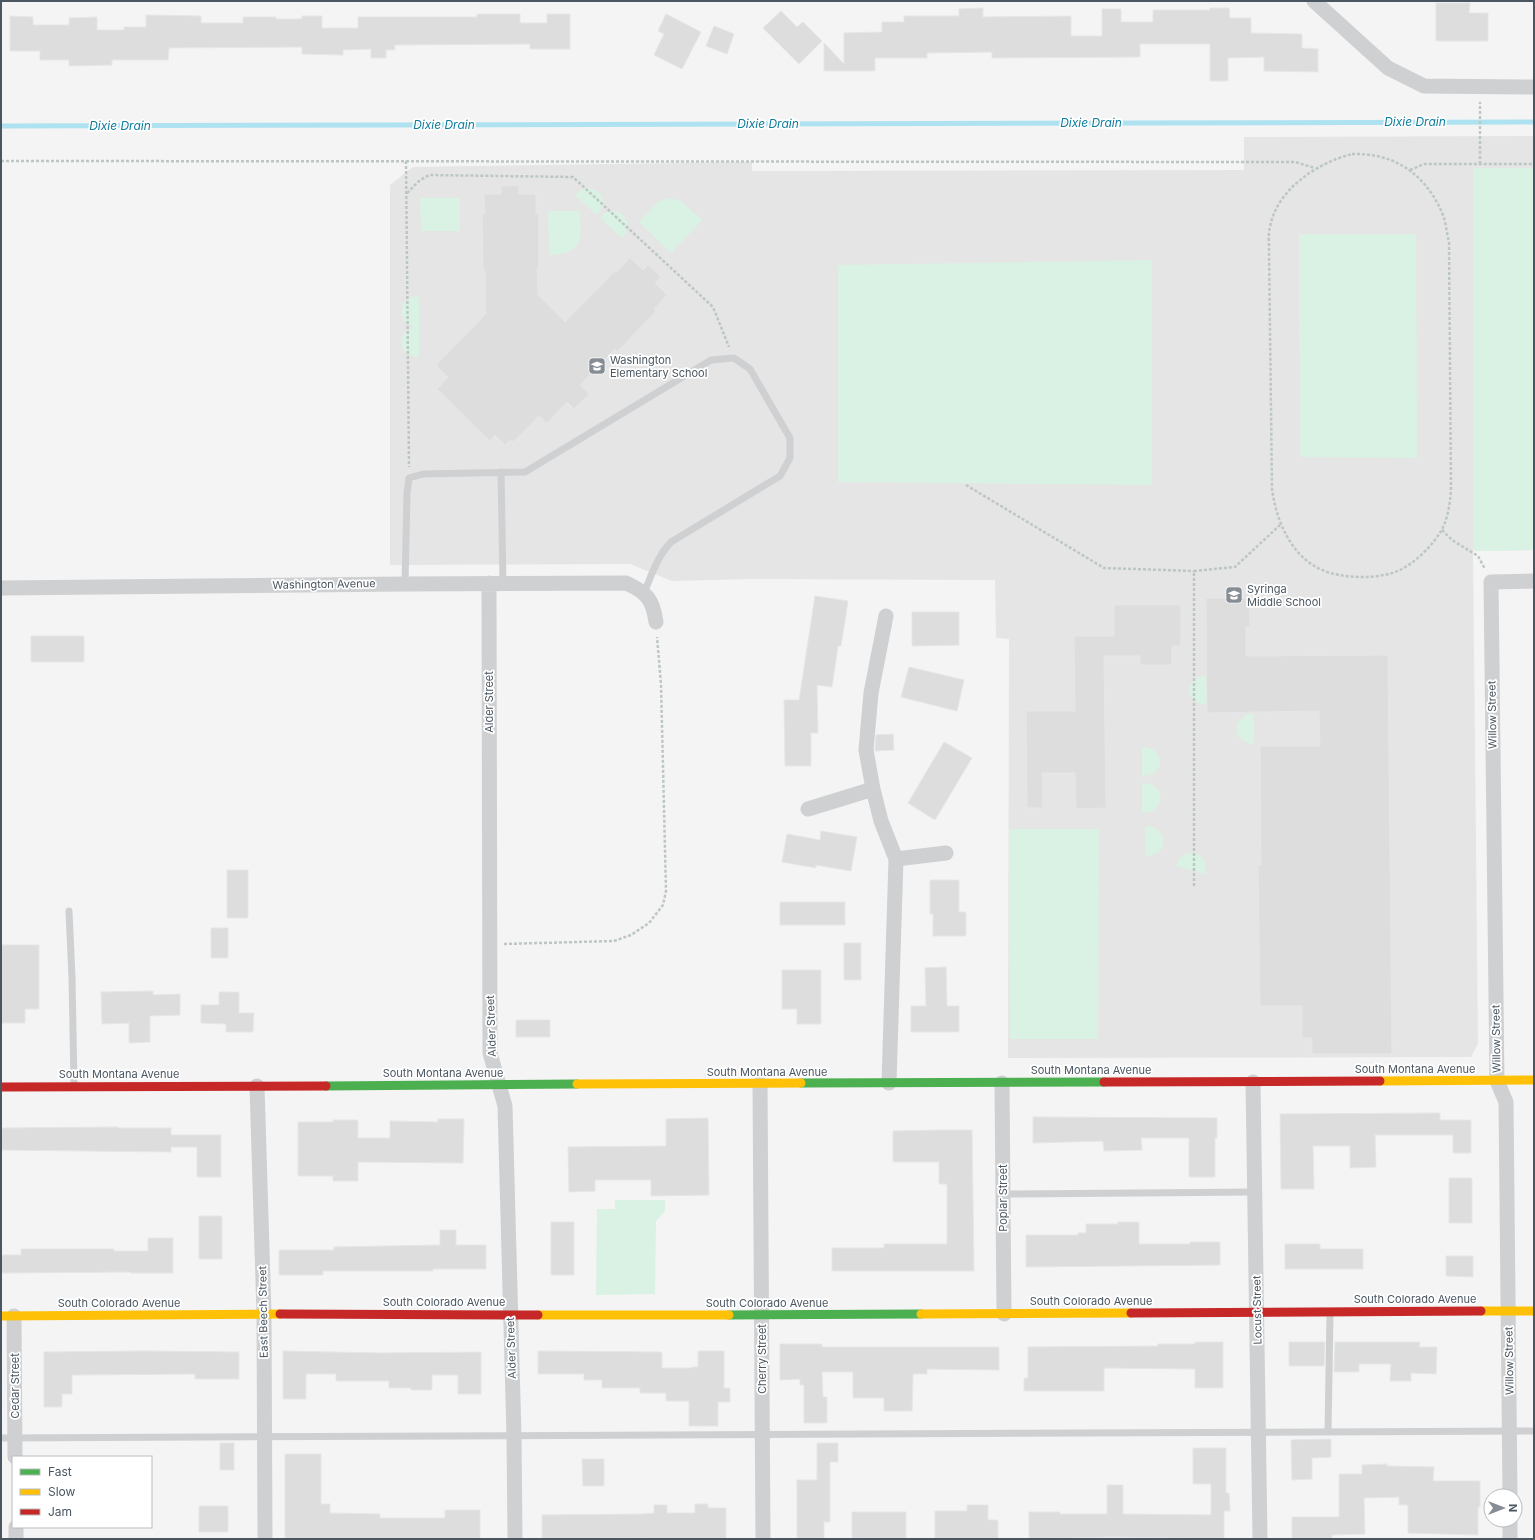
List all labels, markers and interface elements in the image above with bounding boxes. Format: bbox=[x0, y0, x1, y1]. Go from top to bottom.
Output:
water label: Dixie Drain bbox=[1384, 114, 1446, 129]
water label: Dixie Drain bbox=[1060, 115, 1122, 130]
water label: Dixie Drain bbox=[737, 116, 799, 131]
water label: Dixie Drain bbox=[413, 117, 475, 132]
water label: Dixie Drain bbox=[89, 118, 151, 133]
place label: Washington Elementary School bbox=[610, 353, 707, 380]
school or university icon: Washington Elementary School bbox=[587, 356, 607, 376]
street label: Washington Avenue bbox=[272, 576, 376, 592]
place label: Syringa Middle School bbox=[1247, 582, 1321, 609]
school or university icon: Syringa Middle School bbox=[1224, 585, 1244, 605]
street label: Alder Street bbox=[482, 671, 496, 733]
street label: Willow Street bbox=[1484, 680, 1500, 749]
street label: Alder Street bbox=[483, 995, 499, 1057]
street label: Willow Street bbox=[1488, 1004, 1504, 1073]
street label: South Montana Avenue bbox=[1355, 1062, 1475, 1076]
street label: South Montana Avenue bbox=[1031, 1063, 1151, 1077]
street label: South Montana Avenue bbox=[707, 1065, 827, 1079]
street label: South Montana Avenue bbox=[383, 1066, 503, 1080]
street label: South Montana Avenue bbox=[59, 1067, 179, 1081]
street label: Poplar Street bbox=[996, 1164, 1010, 1232]
street label: East Beech Street bbox=[255, 1265, 271, 1358]
street label: Locust Street bbox=[1249, 1275, 1265, 1345]
street label: South Colorado Avenue bbox=[1354, 1292, 1476, 1306]
street label: South Colorado Avenue bbox=[1030, 1294, 1152, 1308]
street label: South Colorado Avenue bbox=[383, 1295, 505, 1309]
street label: South Colorado Avenue bbox=[58, 1296, 180, 1310]
street label: South Colorado Avenue bbox=[706, 1296, 828, 1310]
street label: Alder Street bbox=[503, 1317, 519, 1379]
street label: Cherry Street bbox=[755, 1324, 769, 1394]
street label: Willow Street bbox=[1501, 1326, 1517, 1395]
street label: Cedar Street bbox=[8, 1353, 22, 1419]
legend bbox=[12, 1456, 152, 1528]
text: Fast bbox=[48, 1464, 72, 1479]
text: Slow bbox=[48, 1484, 76, 1499]
north arrow bbox=[1483, 1488, 1523, 1528]
text: Jam bbox=[48, 1504, 72, 1519]
text: N bbox=[1506, 1504, 1520, 1512]

